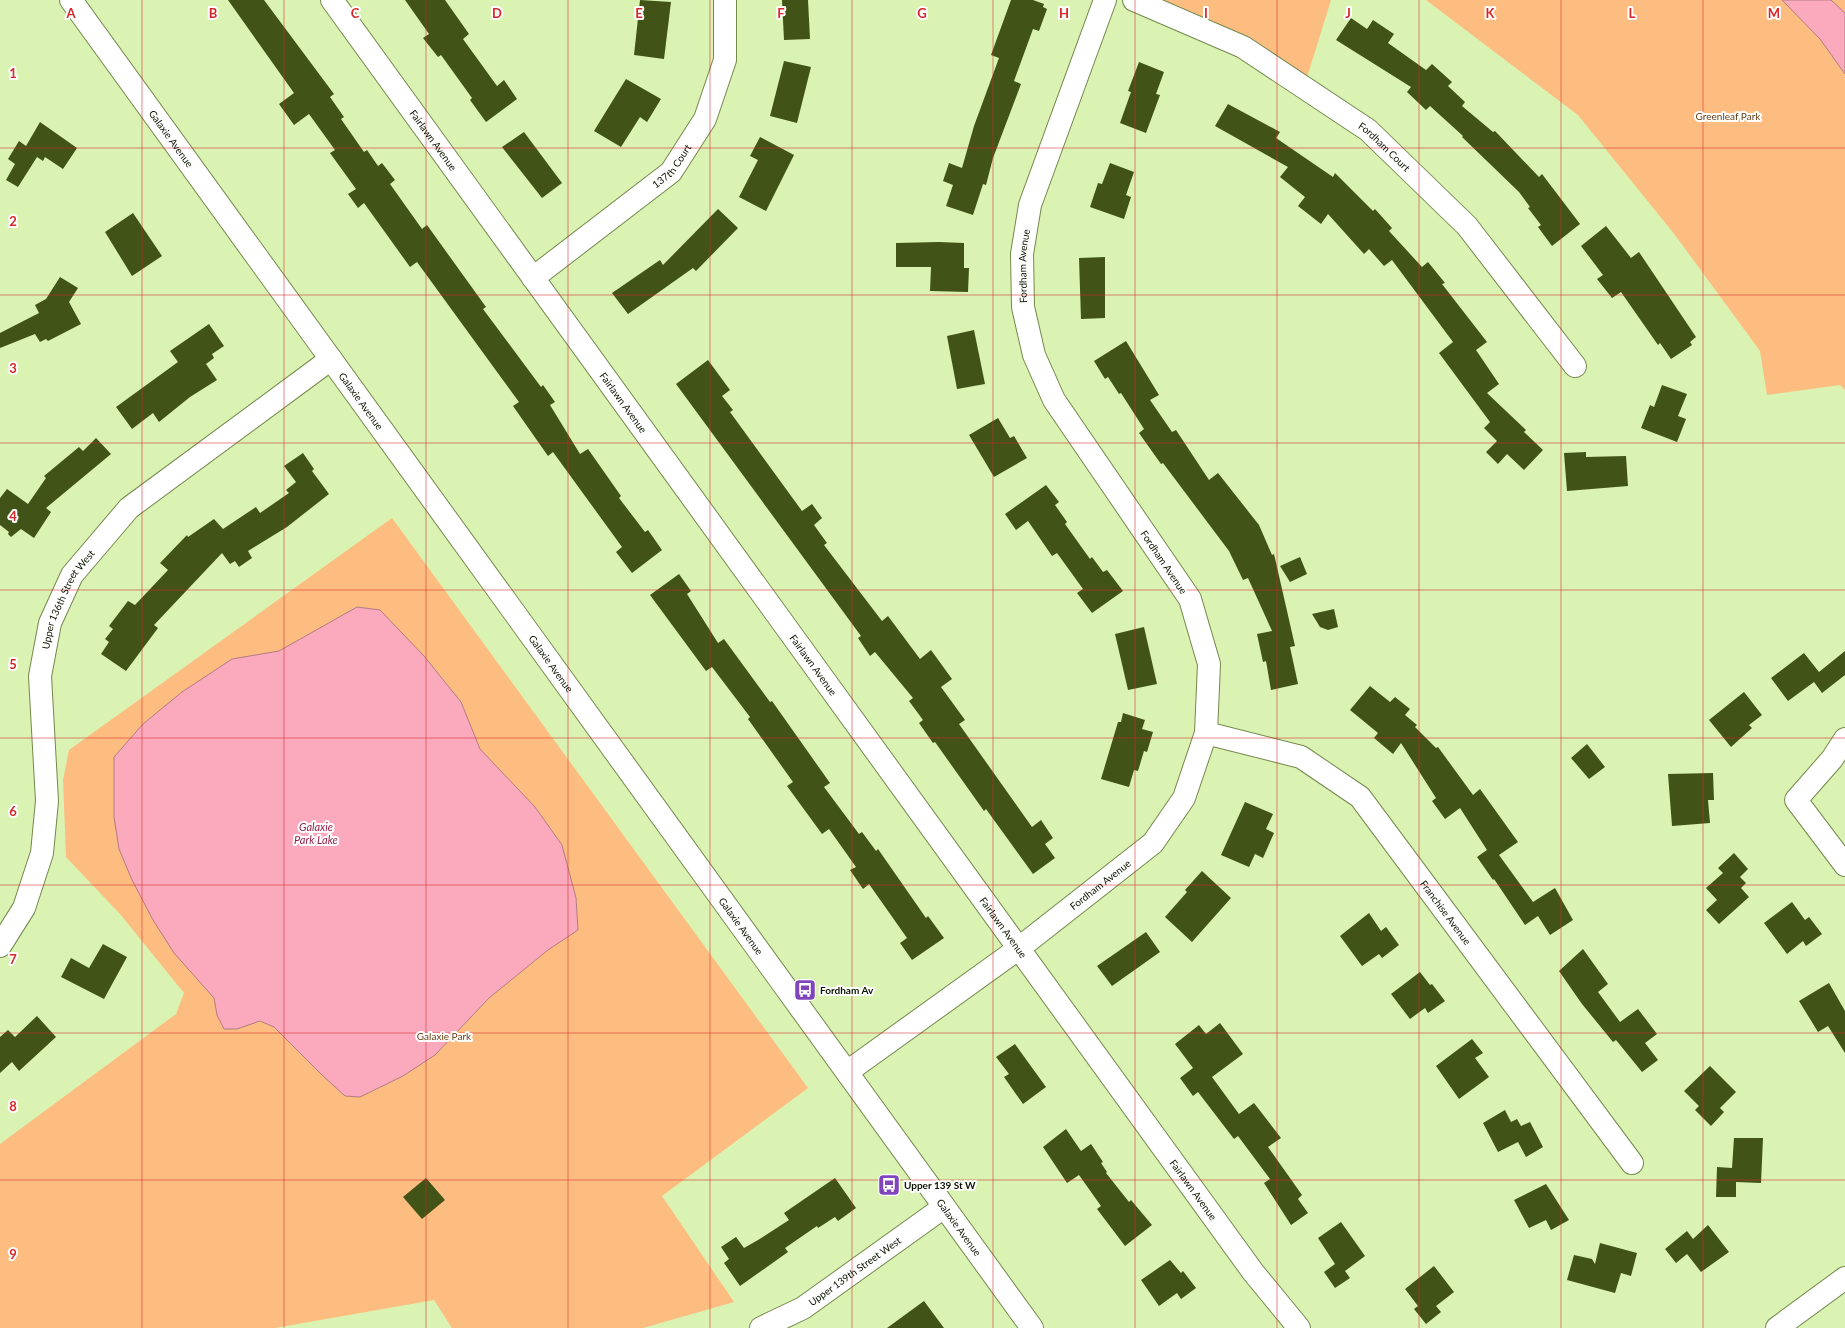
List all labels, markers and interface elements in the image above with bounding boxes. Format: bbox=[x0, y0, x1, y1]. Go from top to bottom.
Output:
text: A bbox=[65, 5, 76, 21]
text: B bbox=[209, 5, 218, 21]
text: C bbox=[351, 5, 360, 21]
text: D bbox=[492, 5, 502, 21]
text: E bbox=[635, 5, 643, 21]
text: F bbox=[777, 5, 785, 21]
text: G bbox=[917, 5, 927, 21]
text: H bbox=[1059, 5, 1069, 21]
text: I bbox=[1204, 5, 1208, 21]
text: J bbox=[1345, 5, 1351, 21]
text: K bbox=[1486, 5, 1496, 21]
text: L bbox=[1629, 5, 1636, 21]
text: M bbox=[1768, 5, 1780, 21]
text: 1 bbox=[9, 65, 17, 81]
street label: Fairlawn Avenue bbox=[407, 107, 459, 173]
street label: Galaxie Avenue bbox=[147, 108, 196, 169]
park label: Greenleaf Park bbox=[1696, 110, 1761, 122]
street label: Fordham Court bbox=[1356, 119, 1413, 174]
street label: 137th Court bbox=[650, 141, 694, 190]
text: 2 bbox=[9, 213, 17, 229]
street label: Fordham Avenue bbox=[1016, 228, 1032, 303]
text: 3 bbox=[9, 360, 17, 376]
street label: Galaxie Avenue bbox=[336, 370, 386, 432]
street label: Fairlawn Avenue bbox=[597, 370, 649, 435]
text: 4 bbox=[9, 508, 17, 524]
street label: Fordham Avenue bbox=[1138, 528, 1190, 596]
street label: Upper 136th Street West bbox=[39, 547, 97, 650]
street label: Fairlawn Avenue bbox=[787, 632, 840, 698]
street label: Galaxie Avenue bbox=[526, 633, 576, 694]
text: 5 bbox=[9, 656, 17, 672]
text: 6 bbox=[9, 803, 17, 819]
water label: Galaxie Park Lake bbox=[294, 820, 338, 846]
street label: Fordham Avenue bbox=[1067, 857, 1133, 912]
street label: Franchise Avenue bbox=[1418, 878, 1474, 947]
street label: Galaxie Avenue bbox=[716, 895, 766, 957]
street label: Fairlawn Avenue bbox=[977, 895, 1030, 960]
text: 7 bbox=[9, 951, 17, 967]
bus stop icon: Fordham Av bbox=[792, 977, 818, 1003]
place label: Fordham Av bbox=[820, 984, 874, 996]
park label: Galaxie Park bbox=[417, 1030, 472, 1042]
text: 8 bbox=[9, 1098, 17, 1114]
street label: Fairlawn Avenue bbox=[1168, 1157, 1220, 1223]
bus stop icon: Upper 139 St W bbox=[876, 1172, 902, 1198]
place label: Upper 139 St W bbox=[904, 1179, 976, 1191]
street label: Galaxie Avenue bbox=[934, 1196, 984, 1258]
street label: Upper 139th Street West bbox=[806, 1234, 903, 1308]
text: 9 bbox=[9, 1246, 17, 1262]

